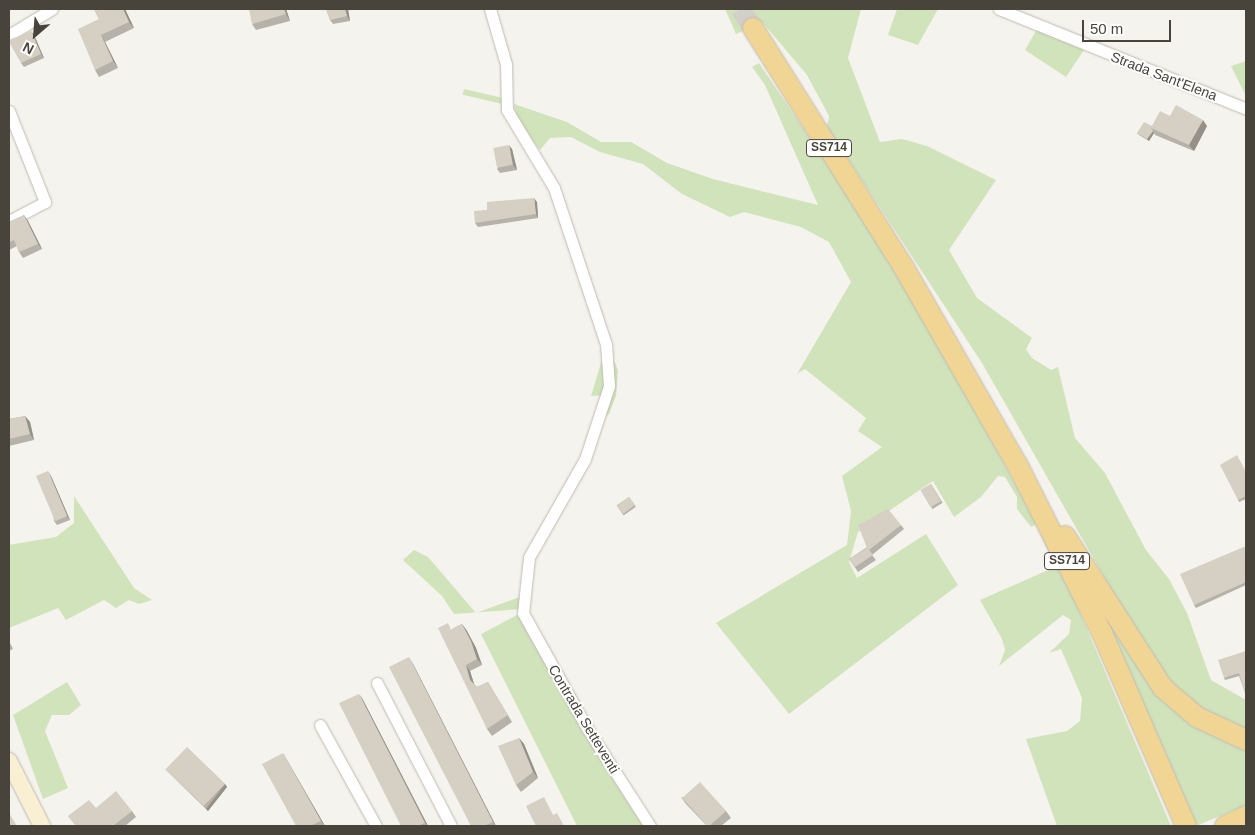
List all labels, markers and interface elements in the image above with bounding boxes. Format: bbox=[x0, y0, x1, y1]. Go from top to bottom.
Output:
north arrow bbox=[10, 10, 60, 60]
scale bar bbox=[1085, 10, 1174, 42]
text: 50 m bbox=[1090, 20, 1123, 37]
text: N bbox=[20, 39, 36, 58]
street label: Strada Sant'Elena bbox=[1109, 48, 1219, 104]
road number: SS714 bbox=[805, 138, 853, 158]
road number: SS714 bbox=[1043, 552, 1091, 570]
street label: Contrada Setteventi bbox=[545, 662, 623, 776]

